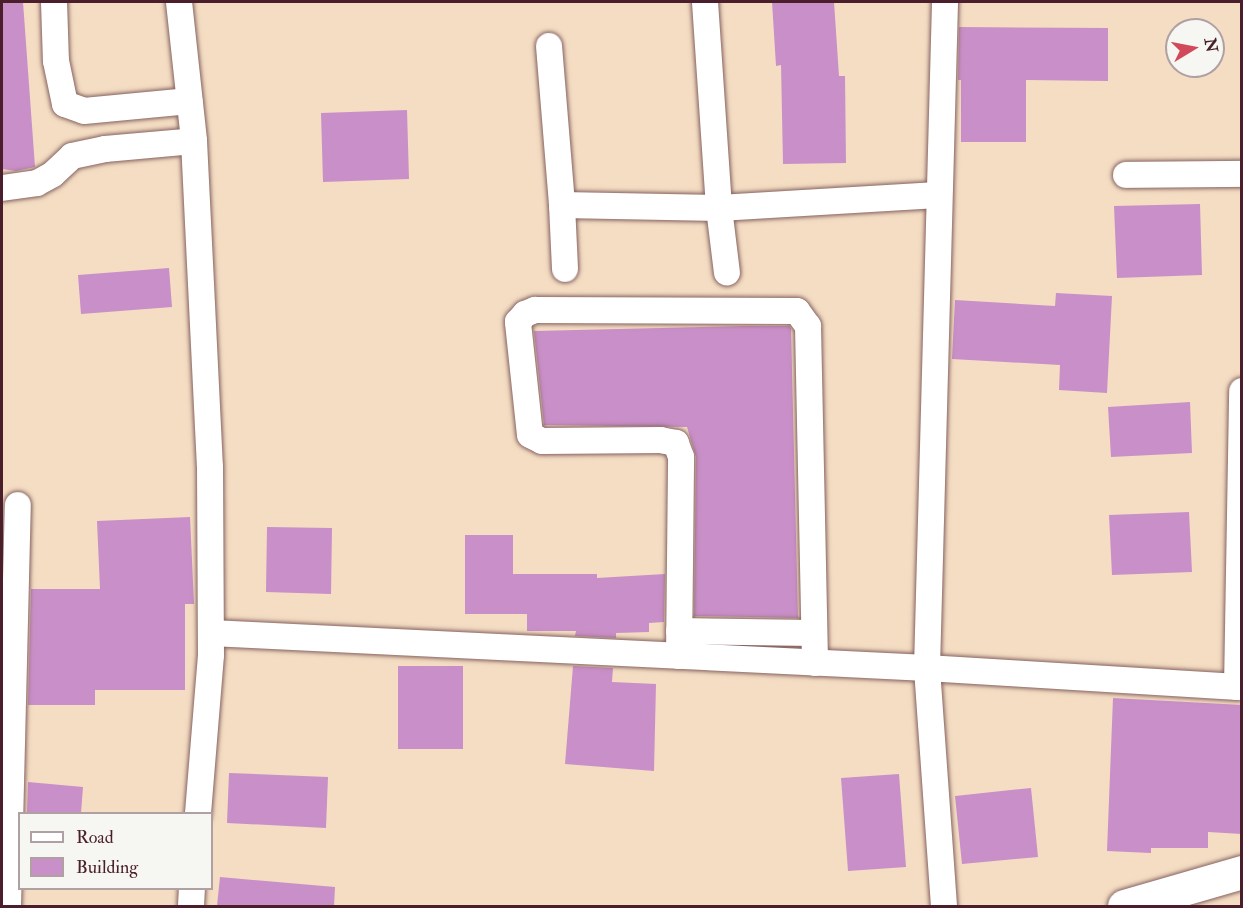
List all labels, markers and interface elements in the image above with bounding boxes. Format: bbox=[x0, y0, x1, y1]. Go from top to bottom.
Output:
north arrow bbox=[1165, 18, 1225, 78]
text: N bbox=[1200, 36, 1222, 54]
legend bbox=[18, 812, 213, 890]
text: Road bbox=[76, 826, 114, 849]
text: Building bbox=[76, 856, 138, 879]

